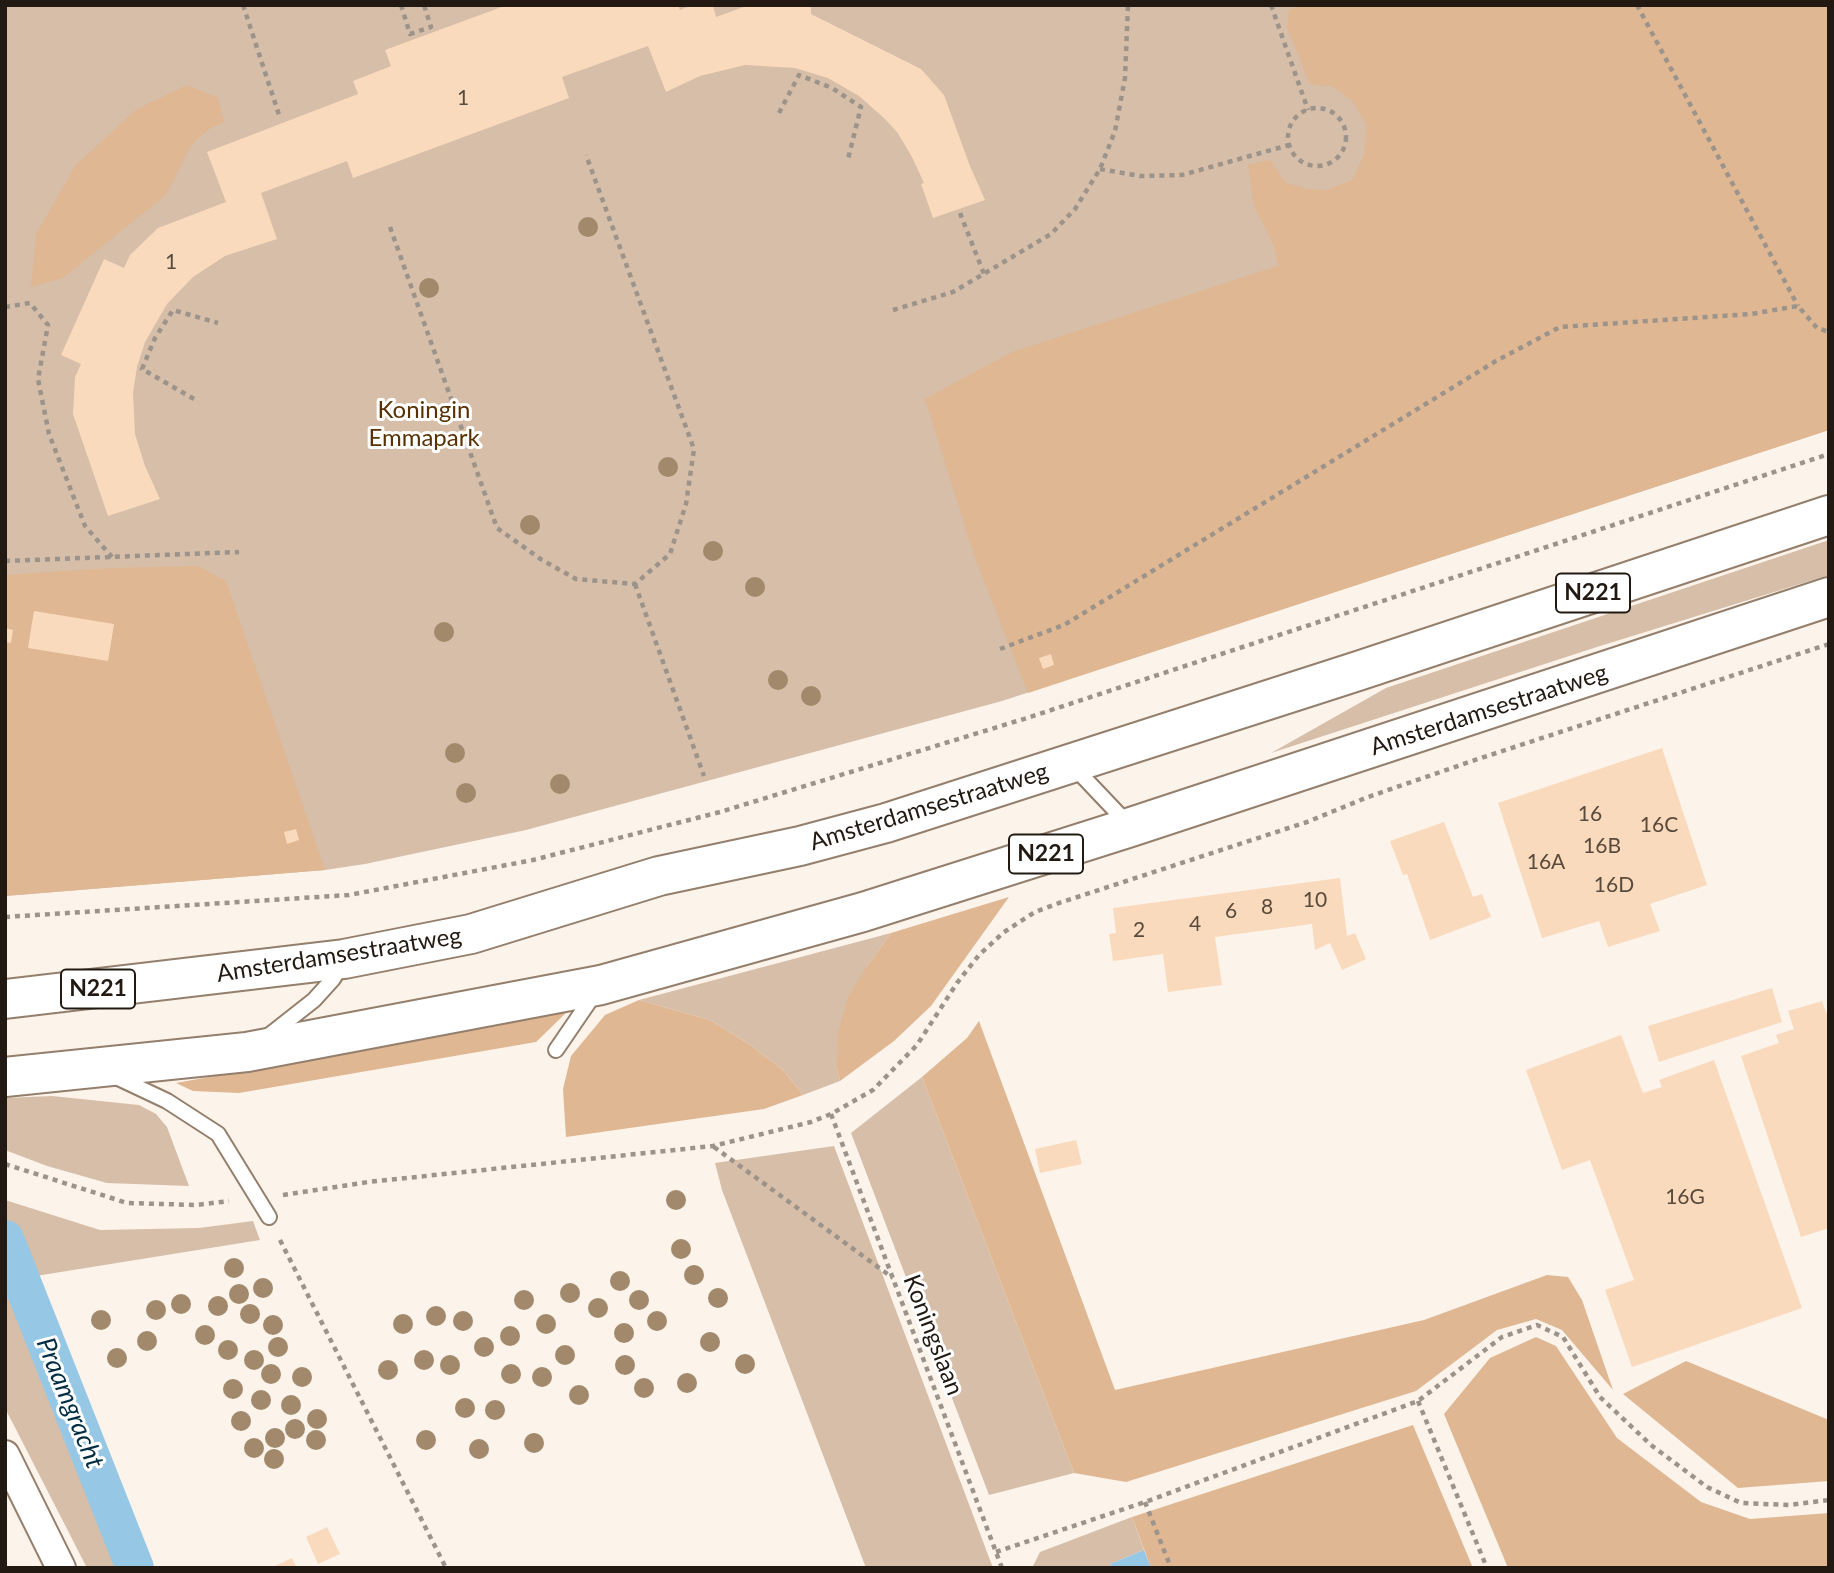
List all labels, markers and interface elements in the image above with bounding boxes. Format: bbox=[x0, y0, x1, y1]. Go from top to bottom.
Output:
house number: 1 bbox=[457, 85, 469, 111]
house number: 1 bbox=[165, 249, 177, 275]
park label: Koningin Emmapark bbox=[368, 396, 480, 452]
road number: N221 bbox=[1556, 573, 1630, 612]
street label: Amsterdamsestraatweg bbox=[1367, 658, 1611, 762]
street label: Amsterdamsestraatweg bbox=[806, 757, 1052, 857]
house number: 16 bbox=[1578, 801, 1602, 827]
house number: 16C bbox=[1640, 812, 1678, 838]
house number: 16B bbox=[1583, 833, 1621, 859]
road number: N221 bbox=[1009, 834, 1083, 874]
house number: 16A bbox=[1527, 849, 1565, 875]
house number: 16D bbox=[1594, 872, 1634, 898]
house number: 10 bbox=[1303, 887, 1327, 913]
house number: 8 bbox=[1261, 894, 1273, 920]
house number: 6 bbox=[1225, 898, 1237, 924]
house number: 4 bbox=[1189, 911, 1201, 937]
house number: 2 bbox=[1133, 917, 1145, 943]
street label: Amsterdamsestraatweg bbox=[214, 921, 464, 989]
road number: N221 bbox=[61, 970, 135, 1008]
house number: 16G bbox=[1665, 1184, 1705, 1210]
street label: Koningslaan bbox=[897, 1271, 969, 1399]
water label: Praamgracht bbox=[30, 1333, 110, 1473]

